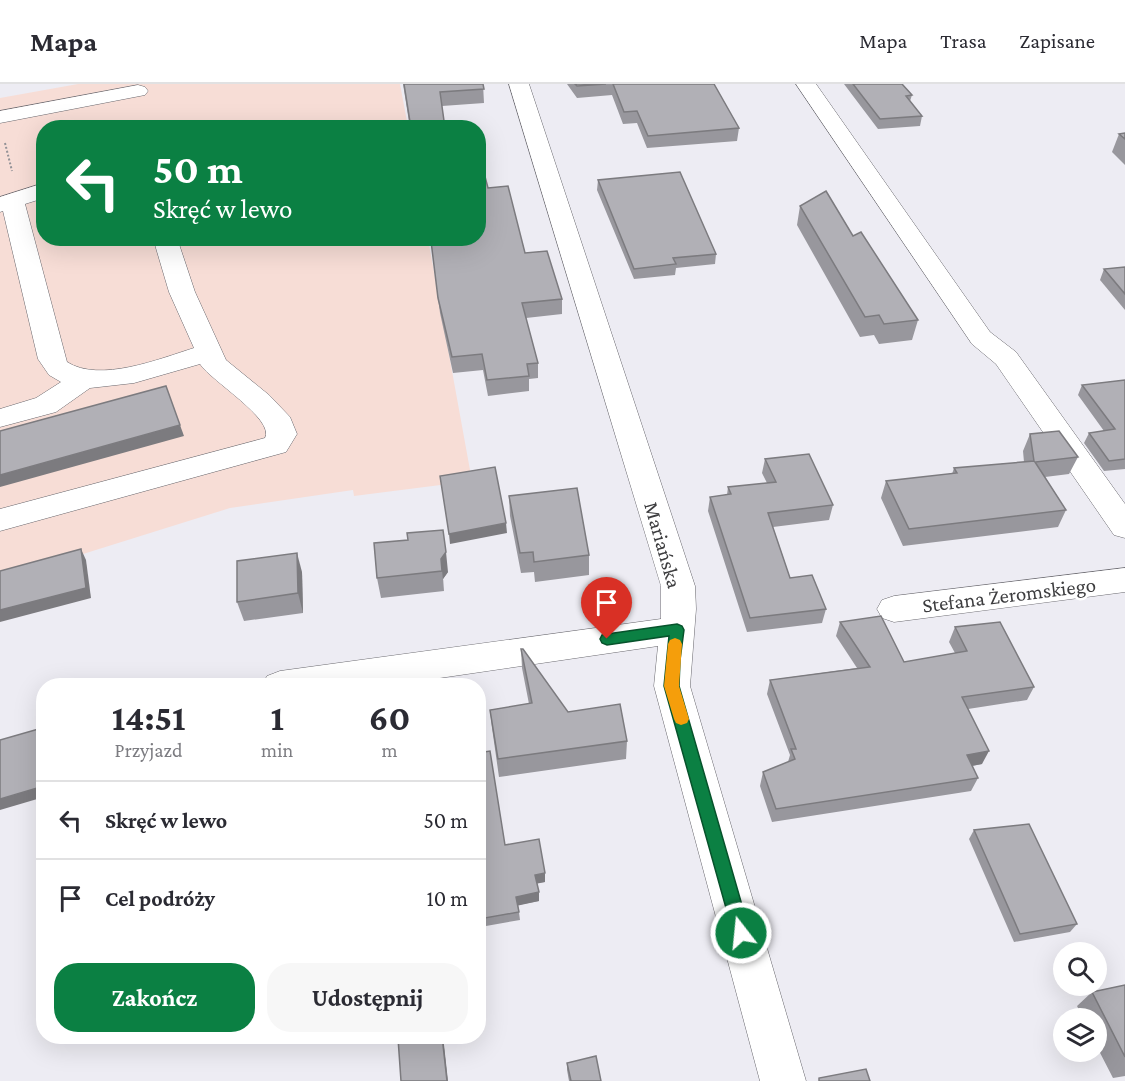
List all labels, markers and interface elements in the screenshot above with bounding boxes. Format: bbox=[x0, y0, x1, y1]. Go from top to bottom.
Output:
text: Mapa bbox=[30, 26, 97, 57]
text: Mapa bbox=[859, 29, 907, 53]
text: Trasa bbox=[940, 29, 986, 53]
text: Zapisane bbox=[1019, 29, 1095, 53]
icon: left bbox=[54, 144, 132, 222]
text: 50 m bbox=[153, 145, 243, 192]
text: Skręć w lewo bbox=[153, 194, 293, 224]
street label: Mariańska bbox=[639, 499, 687, 591]
street label: Stefana Żeromskiego bbox=[921, 572, 1097, 618]
pin bbox=[581, 577, 632, 639]
icon: arrive bbox=[590, 586, 623, 619]
text: 14:51 bbox=[112, 698, 185, 738]
text: 1 bbox=[270, 698, 284, 738]
text: 60 bbox=[369, 698, 410, 738]
text: Przyjazd bbox=[115, 739, 183, 761]
text: min bbox=[261, 739, 293, 761]
text: m bbox=[382, 739, 398, 761]
icon: left bbox=[54, 804, 87, 837]
text: Skręć w lewo bbox=[105, 808, 227, 833]
text: 50 m bbox=[423, 808, 468, 833]
icon: arrive bbox=[54, 882, 87, 915]
text: Cel podróży bbox=[105, 886, 215, 911]
text: 10 m bbox=[426, 886, 468, 911]
position arrow bbox=[709, 901, 773, 965]
map controls bbox=[1053, 942, 1107, 1062]
button: search bbox=[1053, 942, 1107, 996]
button: Zakończ bbox=[54, 963, 255, 1032]
button: Udostępnij bbox=[267, 963, 468, 1032]
button: layers bbox=[1053, 1008, 1107, 1062]

